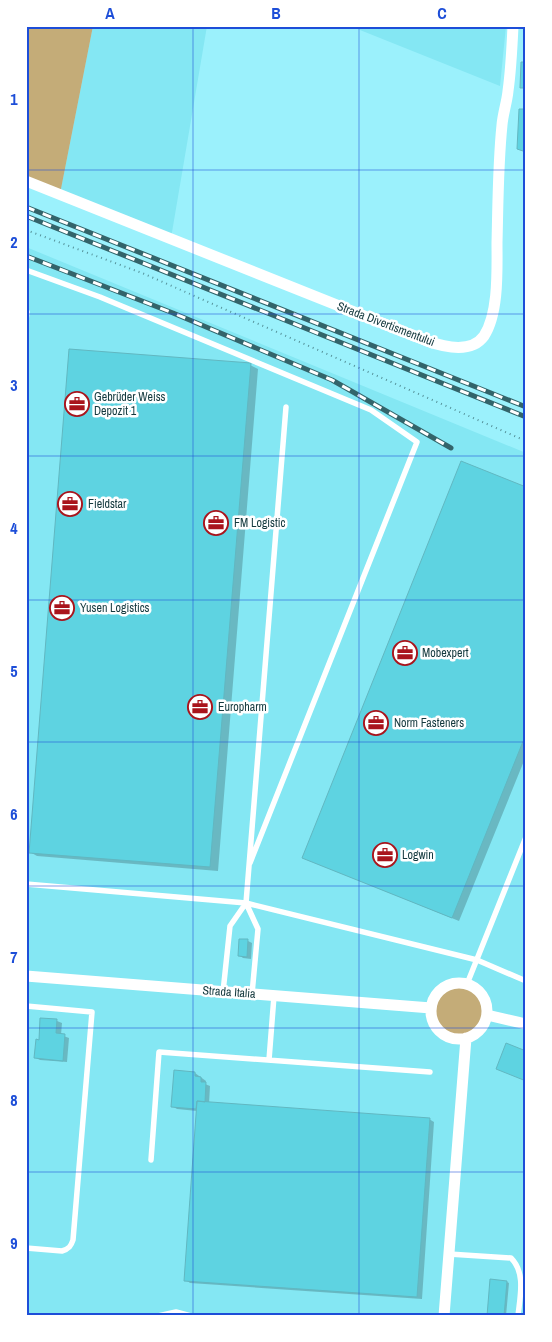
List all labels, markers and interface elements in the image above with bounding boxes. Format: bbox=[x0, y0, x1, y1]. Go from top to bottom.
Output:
text: A bbox=[105, 2, 115, 24]
text: B bbox=[271, 2, 281, 24]
text: C bbox=[437, 2, 447, 24]
text: 1 bbox=[10, 88, 18, 110]
text: 2 bbox=[10, 231, 18, 253]
street label: Strada Divertismentului bbox=[335, 298, 437, 350]
text: 3 bbox=[10, 374, 18, 396]
place label: Gebrüder Weiss Depozit 1 bbox=[94, 389, 166, 419]
office icon: Gebrüder Weiss Depozit 1 bbox=[64, 391, 90, 417]
office icon: Fieldstar bbox=[57, 491, 83, 517]
place label: Fieldstar bbox=[88, 496, 127, 512]
office icon: FM Logistic bbox=[203, 510, 229, 536]
place label: FM Logistic bbox=[234, 515, 285, 531]
text: 4 bbox=[10, 517, 18, 539]
office icon: Yusen Logistics bbox=[49, 595, 75, 621]
place label: Yusen Logistics bbox=[80, 600, 150, 616]
office icon: Mobexpert bbox=[392, 640, 418, 666]
place label: Mobexpert bbox=[422, 645, 469, 661]
text: 5 bbox=[10, 660, 18, 682]
office icon: Europharm bbox=[187, 694, 213, 720]
place label: Europharm bbox=[218, 699, 267, 715]
office icon: Norm Fasteners bbox=[363, 710, 389, 736]
place label: Norm Fasteners bbox=[394, 715, 464, 731]
text: 6 bbox=[10, 803, 18, 825]
office icon: Logwin bbox=[372, 842, 398, 868]
place label: Logwin bbox=[402, 847, 434, 863]
text: 7 bbox=[10, 946, 18, 968]
street label: Strada Italia bbox=[202, 982, 257, 1002]
text: 8 bbox=[10, 1089, 18, 1111]
text: 9 bbox=[10, 1232, 18, 1254]

